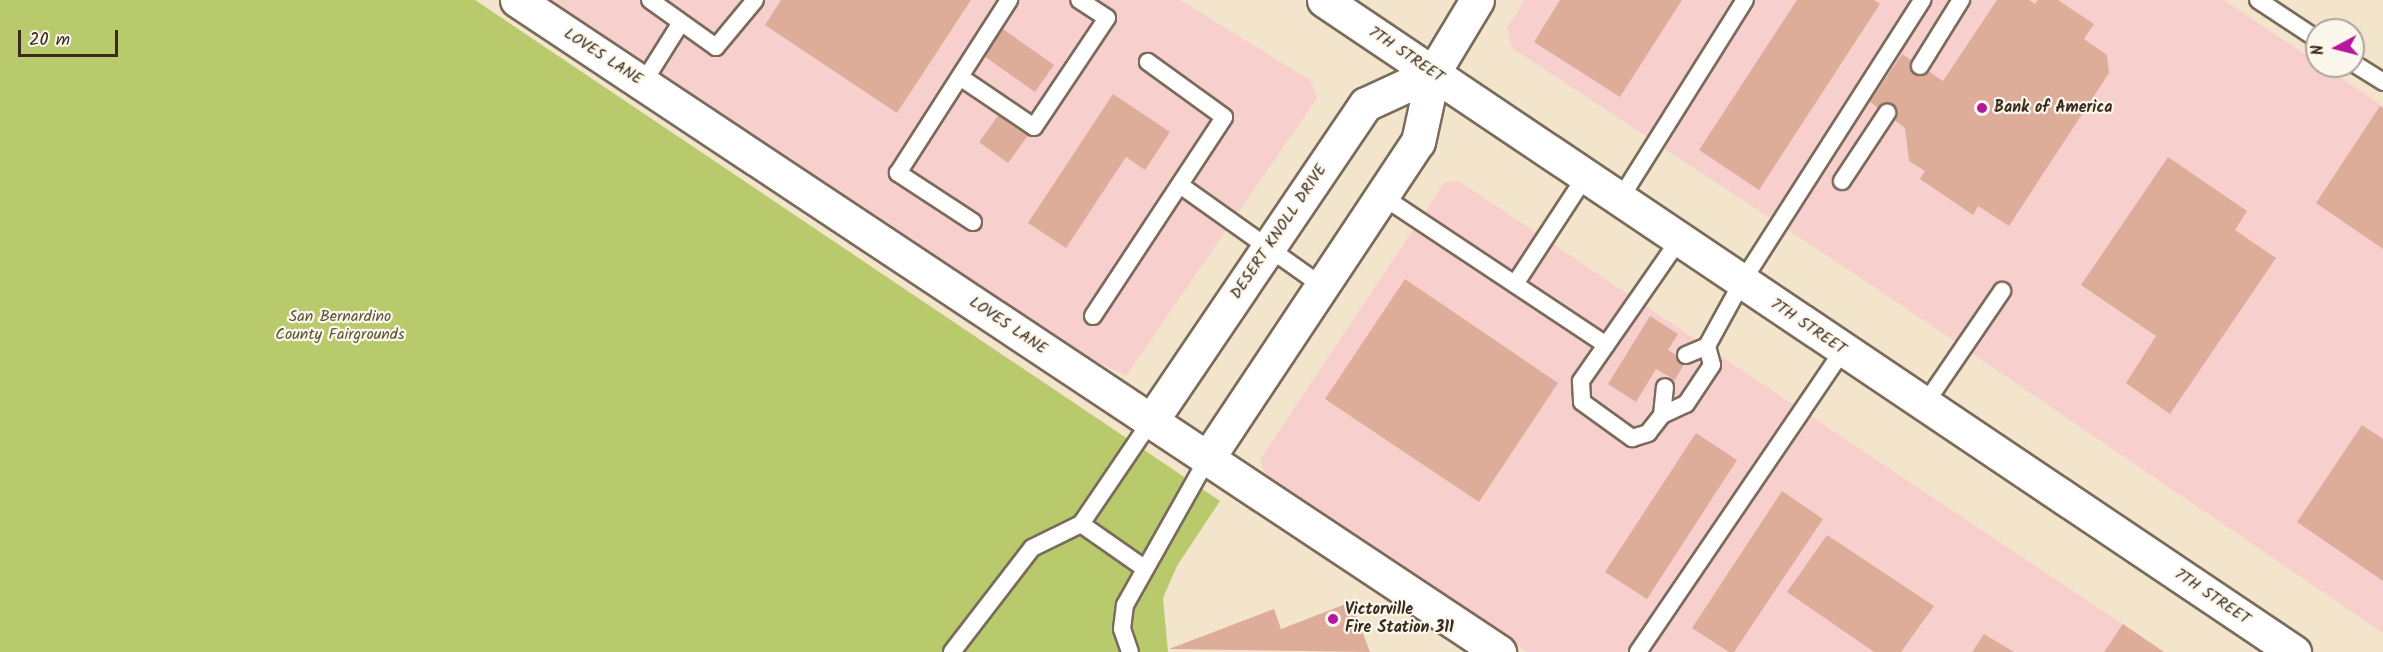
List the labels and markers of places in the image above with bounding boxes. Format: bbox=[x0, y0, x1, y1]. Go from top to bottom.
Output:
place label: Bank of America bbox=[1994, 98, 2112, 118]
marker: Bank of America bbox=[1975, 101, 1989, 115]
place label: Victorville Fire Station 311 bbox=[1345, 600, 1454, 638]
marker: Victorville Fire Station 311 bbox=[1326, 612, 1340, 626]

